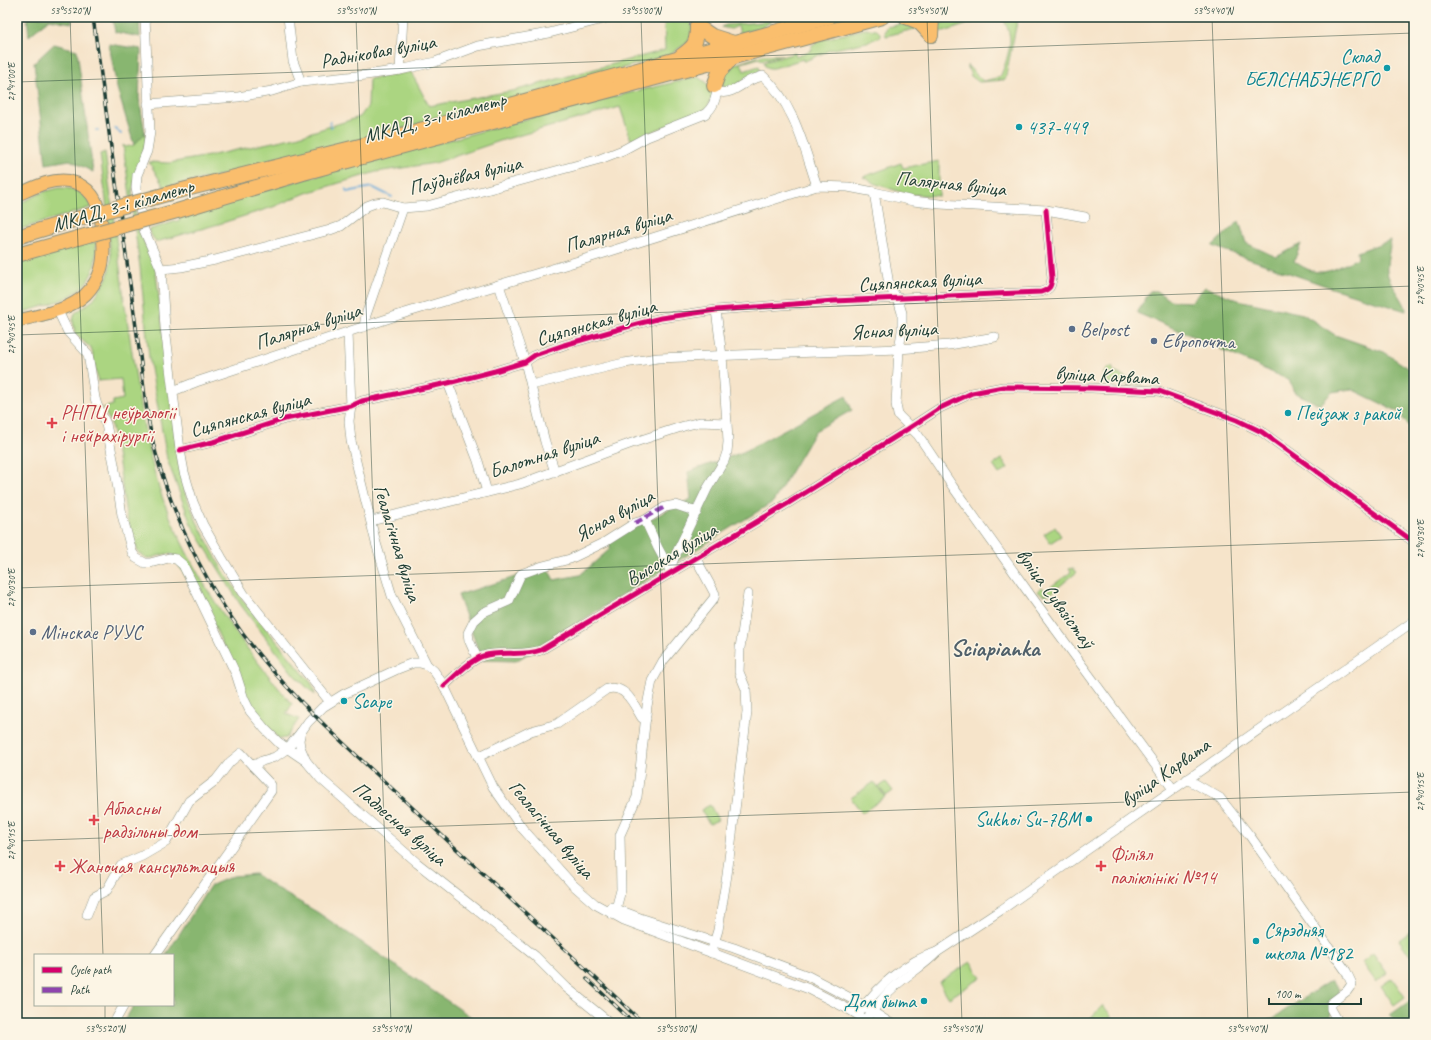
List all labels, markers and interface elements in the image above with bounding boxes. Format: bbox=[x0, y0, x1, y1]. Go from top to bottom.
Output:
text: 53°55'20"N bbox=[50, 4, 92, 17]
text: 53°55'10"N bbox=[336, 4, 378, 17]
text: 53°55'00"N bbox=[621, 4, 663, 17]
text: 53°54'50"N bbox=[907, 4, 949, 17]
text: 53°54'40"N bbox=[1193, 4, 1235, 17]
street label: Радніковая вуліца bbox=[319, 29, 439, 74]
place label: Склад БЕЛСНАБЭНЕРГО bbox=[1245, 44, 1381, 92]
text: 27°41'00"E bbox=[5, 61, 18, 101]
marker: Склад БЕЛСНАБЭНЕРГО bbox=[1382, 63, 1392, 73]
street label: МКАД, 3-і кіламетр bbox=[361, 86, 510, 148]
place label: 437-449 bbox=[1027, 115, 1090, 140]
marker: 437-449 bbox=[1014, 122, 1024, 132]
street label: Паўднёвая вуліца bbox=[406, 150, 525, 201]
street label: Палярная вуліца bbox=[895, 165, 1008, 202]
street label: МКАД, 3-і кіламетр bbox=[49, 173, 198, 238]
street label: Палярная вуліца bbox=[562, 202, 676, 259]
text: 27°40'45"E bbox=[1414, 265, 1427, 305]
street label: Сцяпянская вуліца bbox=[858, 266, 984, 297]
street label: Сцяпянская вуліца bbox=[533, 293, 660, 352]
street label: Палярная вуліца bbox=[252, 297, 366, 355]
text: 27°40'45"E bbox=[5, 314, 18, 354]
street label: Ясная вуліца bbox=[850, 316, 939, 345]
place label: Belpost bbox=[1080, 317, 1131, 342]
marker: Belpost bbox=[1067, 324, 1077, 334]
place label: Европочта bbox=[1162, 329, 1236, 354]
marker: Европочта bbox=[1149, 336, 1159, 346]
street label: вуліца Карвата bbox=[1055, 360, 1161, 391]
street label: Сцяпянская вуліца bbox=[187, 386, 314, 443]
place label: РНПЦ неўралогіі і нейрахірургіі bbox=[61, 400, 178, 448]
place label: Пейзаж з ракой bbox=[1296, 401, 1403, 427]
marker: Пейзаж з ракой bbox=[1283, 408, 1293, 418]
marker: РНПЦ неўралогіі і нейрахірургіі bbox=[46, 417, 58, 429]
street label: Балотная вуліца bbox=[486, 425, 603, 484]
street label: Геалагічная вуліца bbox=[368, 482, 427, 606]
street label: Ясная вуліца bbox=[570, 483, 659, 547]
street label: Высокая вуліца bbox=[621, 517, 723, 592]
text: 27°40'30"E bbox=[1414, 518, 1427, 558]
street label: вуліца Сувязістаў bbox=[1011, 543, 1101, 655]
text: 27°40'30"E bbox=[5, 567, 18, 607]
place label: Мінскае РУУС bbox=[41, 620, 144, 645]
marker: Мінскае РУУС bbox=[28, 627, 38, 637]
district label: Sciapianka bbox=[951, 633, 1042, 663]
place label: Scape bbox=[352, 689, 393, 714]
marker: Scape bbox=[339, 696, 349, 706]
street label: вуліца Карвата bbox=[1116, 732, 1216, 812]
text: 27°40'15"E bbox=[1414, 771, 1427, 811]
street label: Геалагічная вуліца bbox=[503, 775, 601, 885]
street label: Падлесная вуліца bbox=[348, 776, 453, 872]
place label: Абласны радзільны дом bbox=[103, 796, 198, 844]
place label: Sukhoi Su-7BM bbox=[975, 807, 1083, 832]
marker: Абласны радзільны дом bbox=[88, 814, 100, 826]
marker: Sukhoi Su-7BM bbox=[1084, 814, 1094, 824]
text: 27°40'15"E bbox=[5, 820, 18, 860]
place label: Філіял паліклінікі №14 bbox=[1110, 842, 1218, 890]
place label: Жаночая кансультацыя bbox=[69, 854, 235, 879]
marker: Жаночая кансультацыя bbox=[54, 860, 66, 872]
marker: Філіял паліклінікі №14 bbox=[1095, 860, 1107, 872]
place label: Сярэдняя школа №182 bbox=[1264, 918, 1355, 966]
marker: Сярэдняя школа №182 bbox=[1251, 936, 1261, 946]
legend bbox=[34, 954, 174, 1006]
text: Cycle path bbox=[70, 962, 112, 978]
scale bar bbox=[1269, 980, 1361, 1006]
text: Path bbox=[70, 982, 90, 998]
text: 100 m bbox=[1275, 986, 1302, 1002]
place label: Дом быта bbox=[844, 989, 917, 1014]
marker: Дом быта bbox=[919, 996, 929, 1006]
text: 53°55'20"N bbox=[85, 1022, 127, 1035]
text: 53°55'10"N bbox=[371, 1022, 413, 1035]
text: 53°55'00"N bbox=[656, 1022, 698, 1035]
text: 53°54'50"N bbox=[942, 1022, 984, 1035]
text: 53°54'40"N bbox=[1227, 1022, 1269, 1035]

